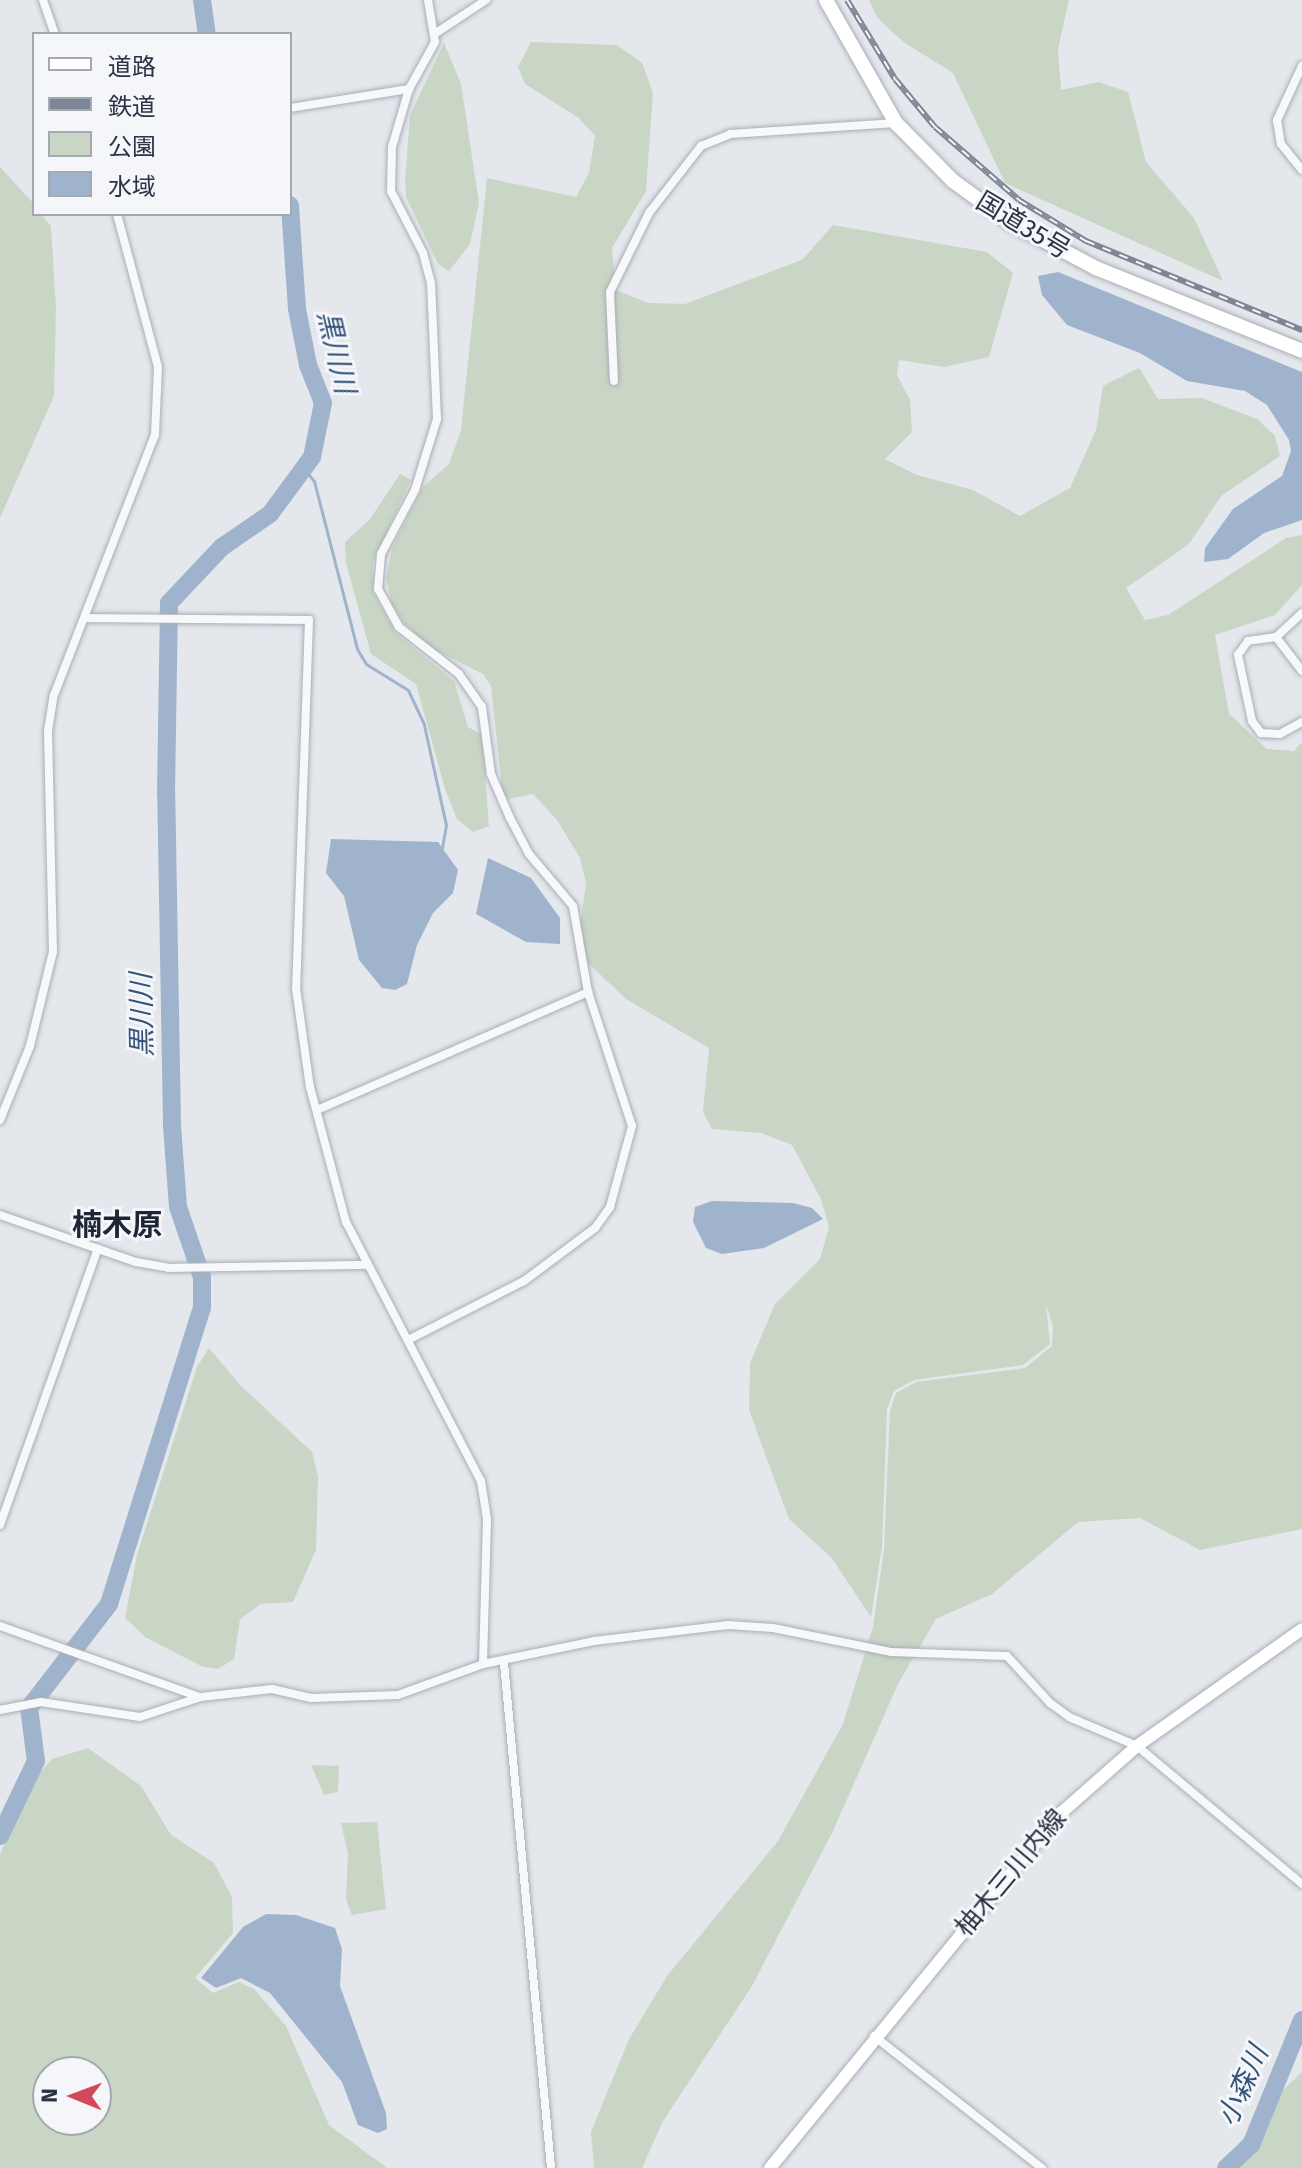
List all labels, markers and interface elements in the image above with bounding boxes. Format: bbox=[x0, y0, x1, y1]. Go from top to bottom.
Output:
legend bbox=[32, 32, 292, 216]
text: 道路 bbox=[108, 53, 156, 81]
text: 鉄道 bbox=[108, 93, 156, 121]
text: 公園 bbox=[108, 133, 156, 161]
text: 水域 bbox=[108, 173, 156, 201]
street label: 国道35号 bbox=[970, 186, 1076, 266]
water label: 黒川川 bbox=[310, 307, 362, 397]
water label: 黒川川 bbox=[124, 973, 160, 1057]
district label: 楠木原 bbox=[72, 1207, 162, 1243]
street label: 柚木三川内線 bbox=[949, 1803, 1073, 1943]
water label: 小森川 bbox=[1211, 2041, 1275, 2131]
north arrow bbox=[32, 2056, 112, 2136]
text: N bbox=[36, 2088, 63, 2103]

